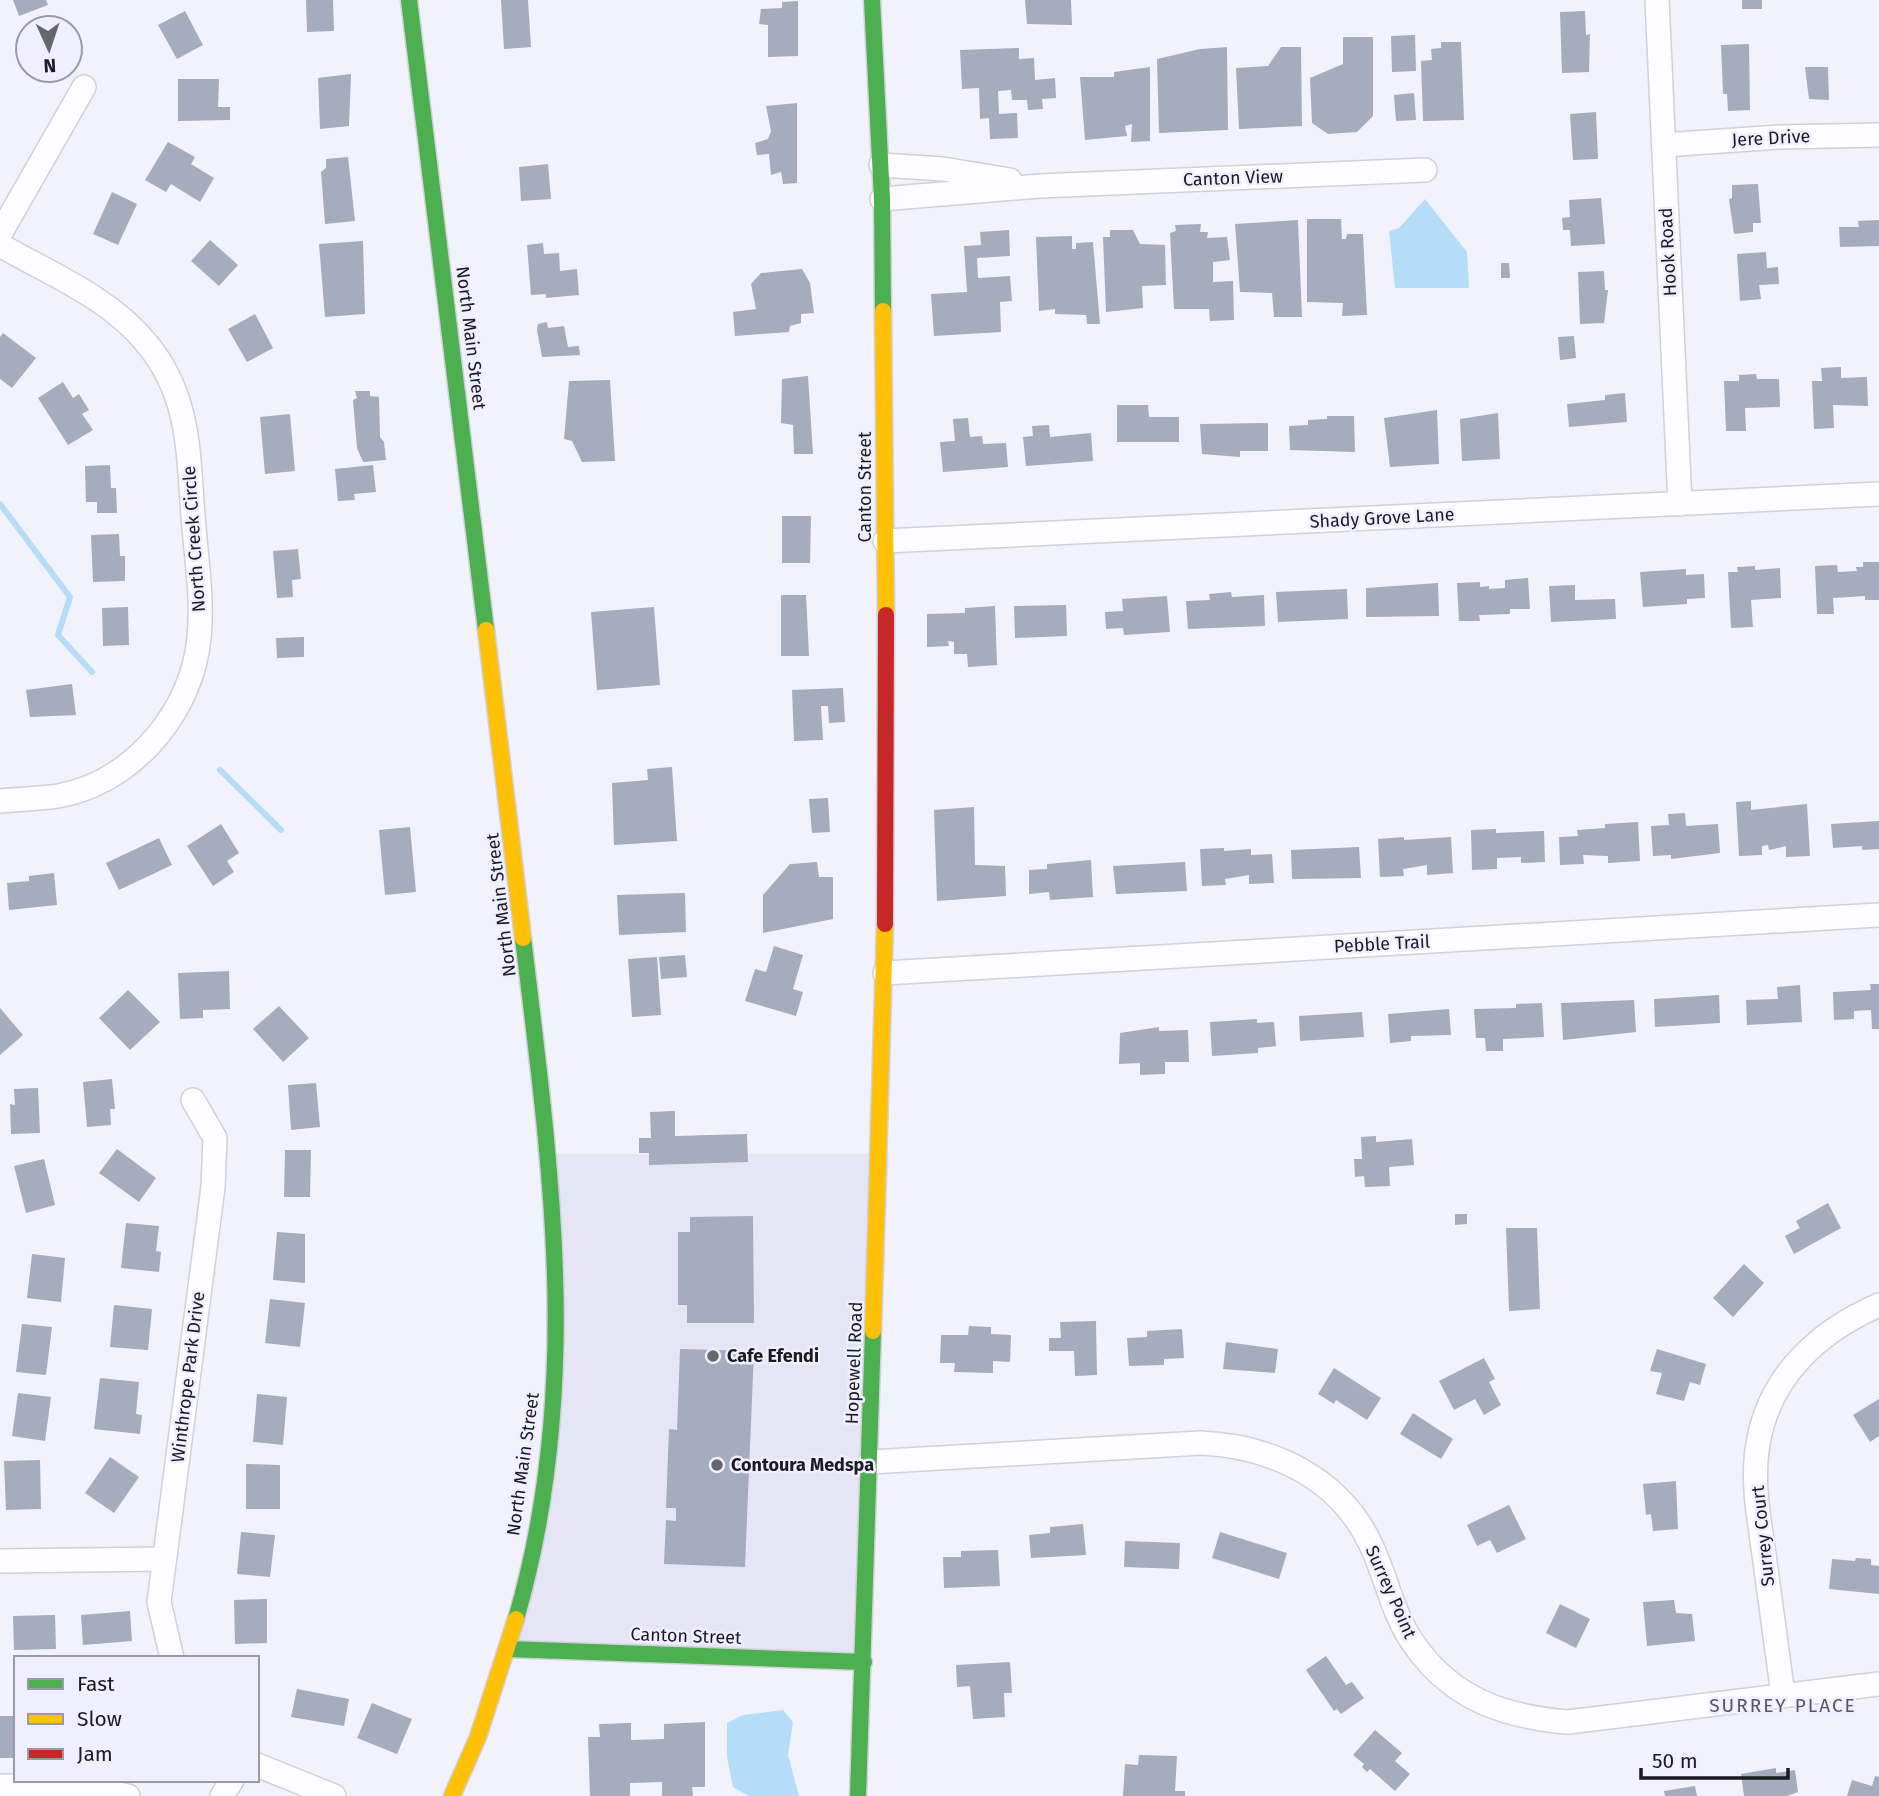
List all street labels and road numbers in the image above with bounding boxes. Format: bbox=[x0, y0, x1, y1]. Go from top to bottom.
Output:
street label: Jere Drive bbox=[1731, 125, 1811, 151]
street label: Canton View bbox=[1183, 165, 1283, 191]
street label: Hook Road bbox=[1655, 207, 1681, 297]
street label: North Main Street bbox=[451, 265, 491, 412]
street label: Canton Street bbox=[854, 431, 876, 543]
street label: North Creek Circle bbox=[178, 465, 210, 613]
street label: Shady Grove Lane bbox=[1309, 503, 1455, 533]
street label: North Main Street bbox=[481, 831, 521, 978]
street label: Pebble Trail bbox=[1333, 931, 1431, 957]
street label: Winthrope Park Drive bbox=[167, 1290, 209, 1464]
street label: Hopewell Road bbox=[841, 1301, 867, 1425]
street label: North Main Street bbox=[502, 1390, 544, 1537]
street label: Surrey Court bbox=[1747, 1484, 1779, 1587]
street label: Surrey Point bbox=[1361, 1542, 1421, 1642]
street label: Canton Street bbox=[630, 1623, 742, 1649]

